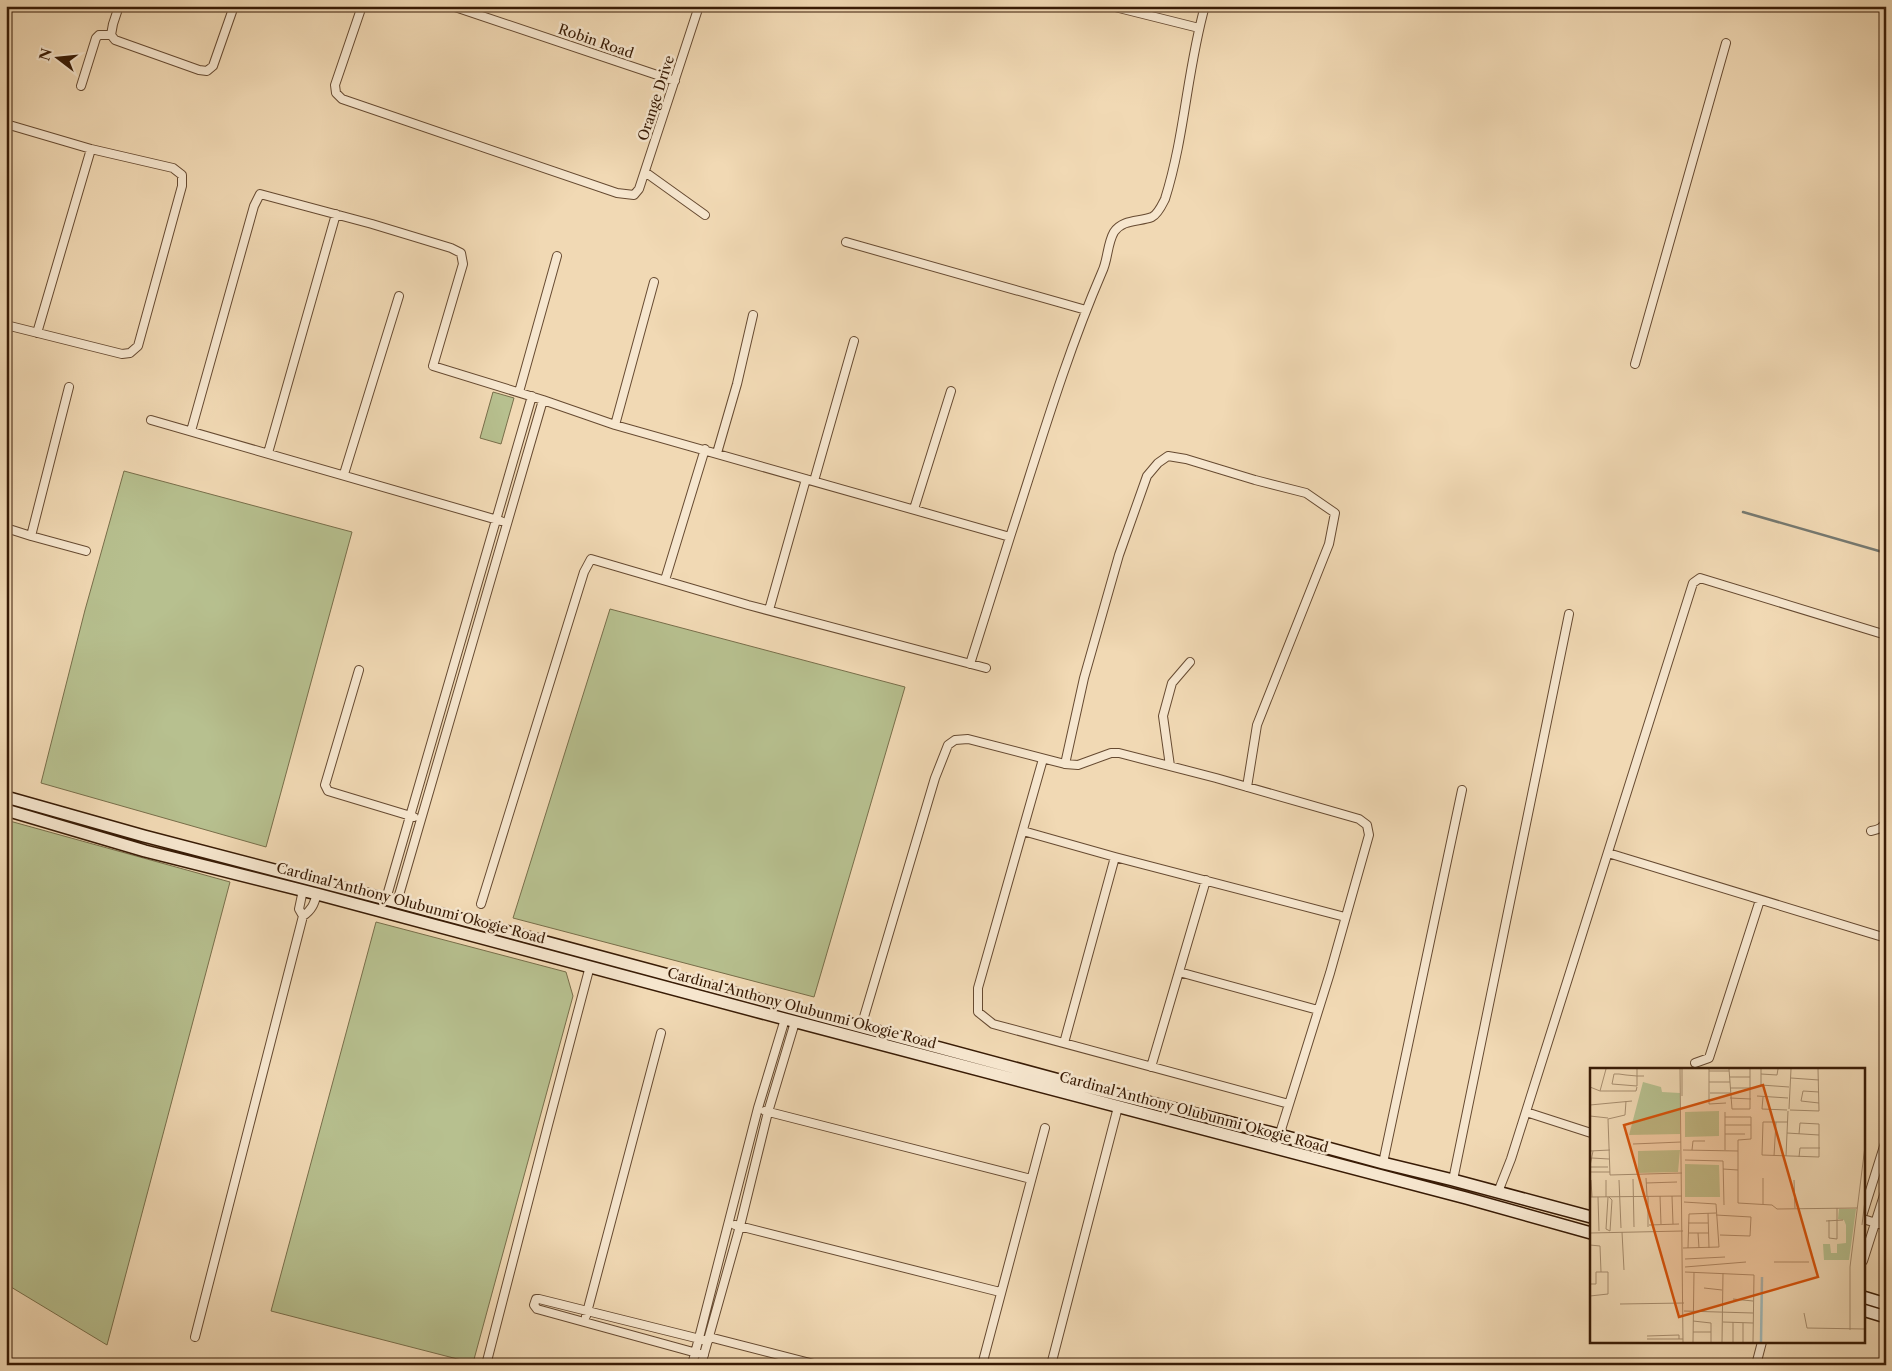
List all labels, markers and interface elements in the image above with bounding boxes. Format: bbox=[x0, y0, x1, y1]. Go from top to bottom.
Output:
street label: Robin Road bbox=[556, 20, 637, 62]
north arrow bbox=[32, 32, 82, 82]
text: N bbox=[35, 46, 56, 63]
street label: Orange Drive bbox=[634, 53, 678, 143]
street label: Cardinal Anthony Olubunmi Okogie Road bbox=[275, 858, 548, 948]
street label: Cardinal Anthony Olubunmi Okogie Road bbox=[666, 963, 939, 1053]
street label: Cardinal Anthony Olubunmi Okogie Road bbox=[1058, 1067, 1331, 1157]
inset map bbox=[1590, 1068, 1864, 1344]

